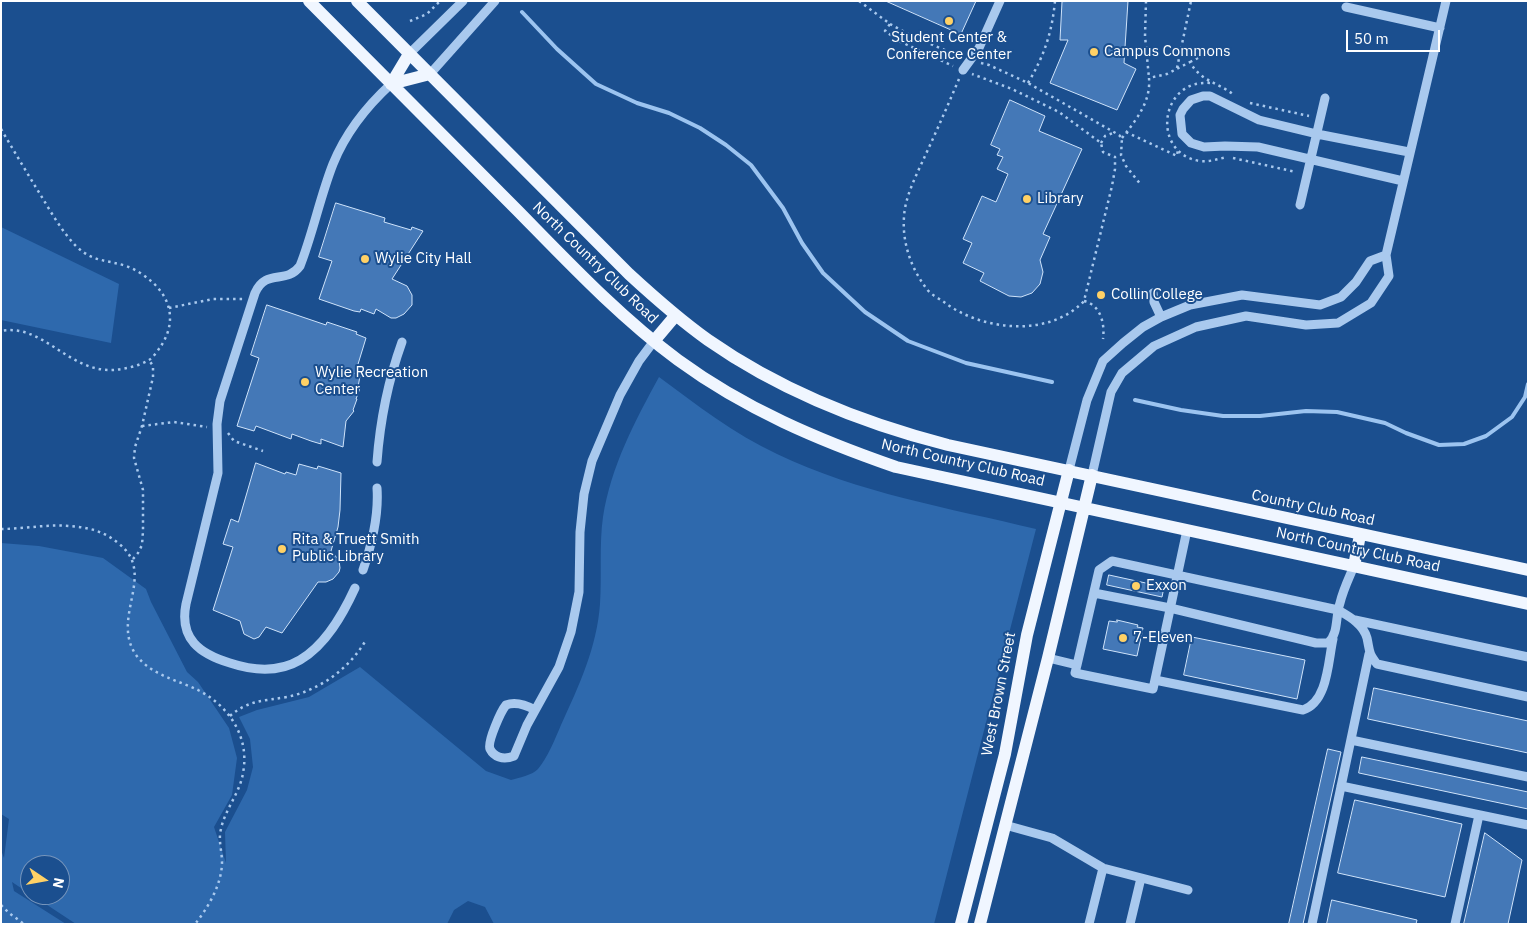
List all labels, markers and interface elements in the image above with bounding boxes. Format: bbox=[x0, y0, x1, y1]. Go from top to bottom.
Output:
marker: Student Center & Conference Center bbox=[943, 15, 955, 27]
scale bar bbox=[1349, 20, 1443, 52]
place label: Student Center & Conference Center bbox=[886, 29, 1012, 64]
text: 50 m bbox=[1354, 29, 1389, 48]
place label: Campus Commons bbox=[1104, 43, 1231, 61]
marker: Campus Commons bbox=[1088, 46, 1100, 58]
place label: Library bbox=[1037, 190, 1084, 208]
marker: Library bbox=[1021, 193, 1033, 205]
street label: North Country Club Road bbox=[529, 198, 661, 328]
place label: Wylie City Hall bbox=[375, 250, 472, 268]
marker: Wylie City Hall bbox=[359, 253, 371, 265]
place label: Collin College bbox=[1111, 286, 1203, 304]
marker: Collin College bbox=[1095, 289, 1107, 301]
place label: Wylie Recreation Center bbox=[315, 364, 428, 399]
marker: Wylie Recreation Center bbox=[299, 376, 311, 388]
street label: North Country Club Road bbox=[880, 435, 1046, 491]
street label: Country Club Road bbox=[1250, 486, 1376, 530]
street label: North Country Club Road bbox=[1274, 524, 1442, 576]
place label: Rita & Truett Smith Public Library bbox=[292, 531, 420, 566]
marker: Rita & Truett Smith Public Library bbox=[276, 543, 288, 555]
place label: Exxon bbox=[1146, 577, 1187, 595]
marker: Exxon bbox=[1130, 580, 1142, 592]
place label: 7-Eleven bbox=[1133, 629, 1193, 647]
street label: West Brown Street bbox=[978, 631, 1020, 757]
marker: 7-Eleven bbox=[1117, 632, 1129, 644]
north arrow bbox=[20, 855, 70, 905]
text: N bbox=[49, 876, 69, 890]

